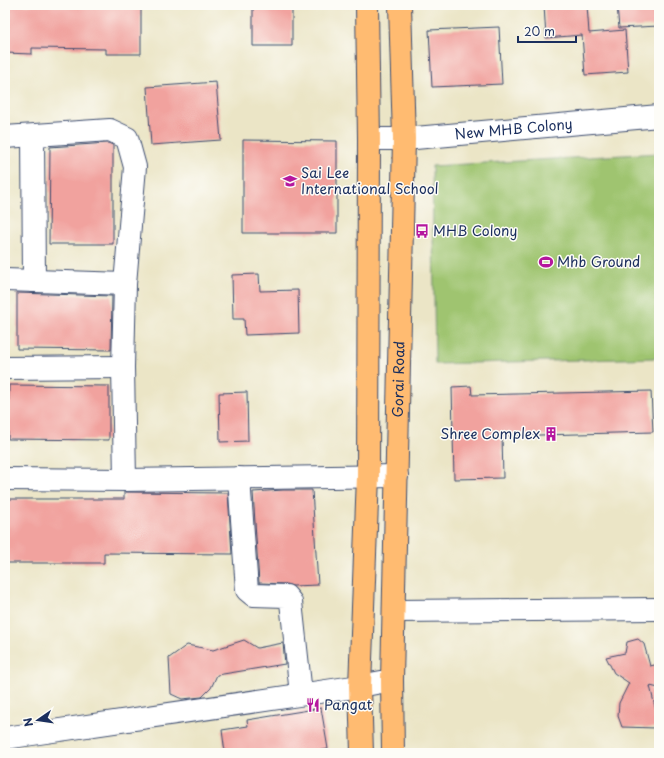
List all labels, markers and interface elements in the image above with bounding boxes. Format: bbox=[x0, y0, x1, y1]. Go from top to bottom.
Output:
scale bar bbox=[518, 18, 576, 44]
text: 20 m bbox=[524, 22, 555, 40]
street label: New MHB Colony bbox=[454, 113, 573, 144]
place label: Sai Lee International School bbox=[301, 162, 439, 199]
school or university icon: Sai Lee International School bbox=[282, 173, 298, 189]
place label: MHB Colony bbox=[433, 220, 517, 241]
bus stop icon: MHB Colony bbox=[414, 223, 430, 239]
place label: Mhb Ground bbox=[557, 251, 640, 272]
sports icon: Mhb Ground bbox=[538, 254, 554, 270]
street label: Gorai Road bbox=[387, 341, 410, 417]
place label: Shree Complex bbox=[440, 423, 540, 444]
building icon: Shree Complex bbox=[543, 426, 559, 442]
place label: Pangat bbox=[324, 694, 372, 715]
restaurant icon: Pangat bbox=[305, 697, 321, 713]
north arrow bbox=[18, 700, 58, 740]
text: N bbox=[18, 716, 37, 729]

